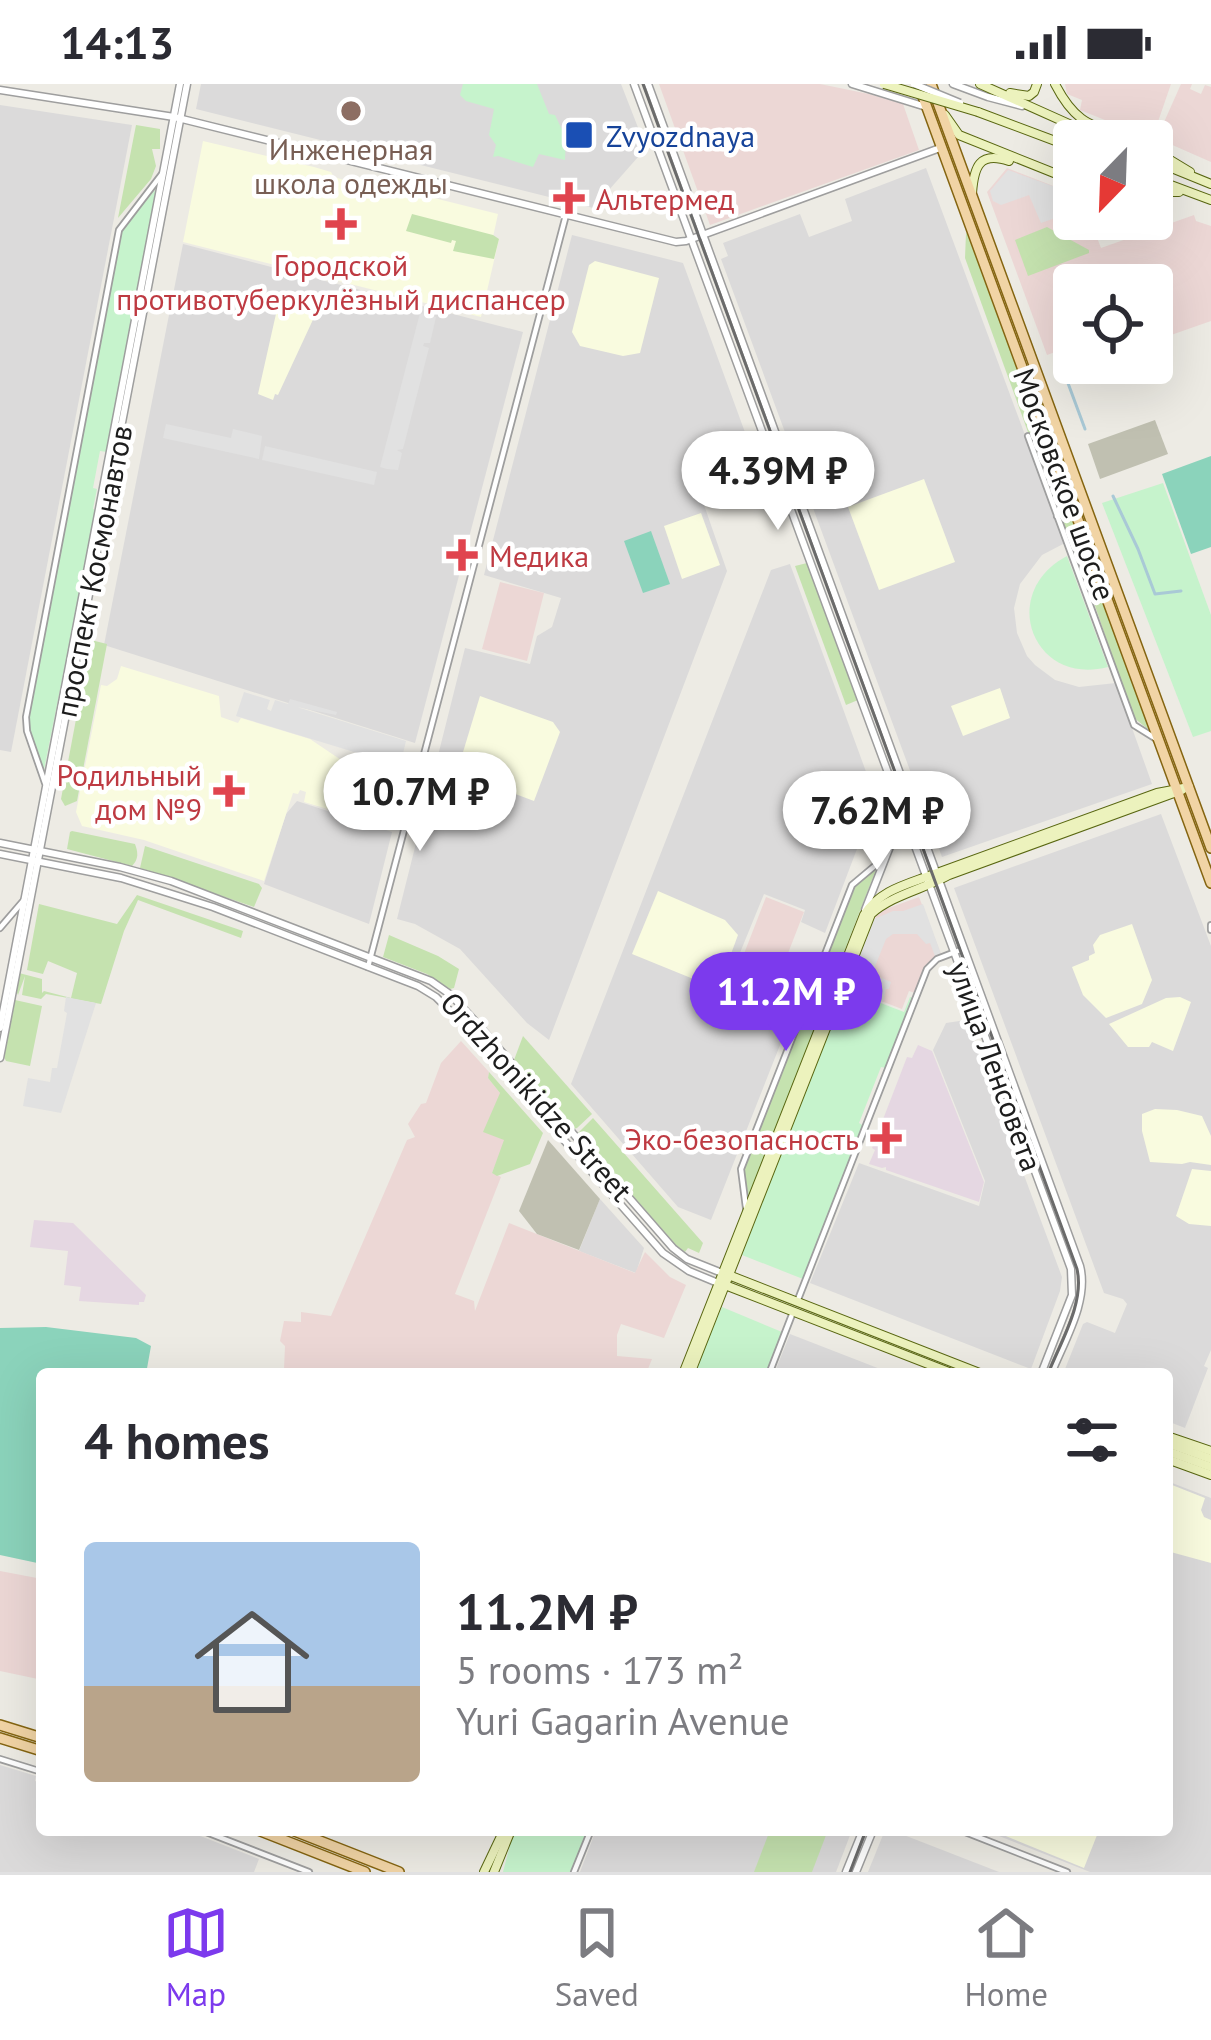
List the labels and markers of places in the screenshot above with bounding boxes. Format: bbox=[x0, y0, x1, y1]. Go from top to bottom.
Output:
marker: Инженерная школа одежды bbox=[338, 98, 364, 124]
place label: Zvyozdnaya bbox=[606, 116, 755, 155]
marker: Zvyozdnaya bbox=[563, 119, 595, 151]
place label: Инженерная школа одежды bbox=[254, 129, 448, 202]
place label: Альтермед bbox=[596, 179, 734, 218]
marker: Альтермед bbox=[553, 182, 585, 214]
marker: Городской противотуберкулёзный диспансер bbox=[325, 208, 357, 240]
place label: Городской противотуберкулёзный диспансер bbox=[116, 245, 566, 318]
pin: 4.39M ₽ bbox=[667, 431, 889, 533]
place label: Медика bbox=[489, 536, 589, 575]
marker: Медика bbox=[446, 539, 478, 571]
pin: 10.7M ₽ bbox=[309, 752, 531, 854]
place label: Родильный дом №9 bbox=[56, 755, 202, 828]
pin: 7.62M ₽ bbox=[766, 771, 988, 873]
marker: Родильный дом №9 bbox=[213, 775, 245, 807]
pin: 11.2M ₽ bbox=[675, 952, 897, 1054]
place label: Эко-безопасность bbox=[625, 1119, 859, 1158]
marker: Эко-безопасность bbox=[870, 1122, 902, 1154]

